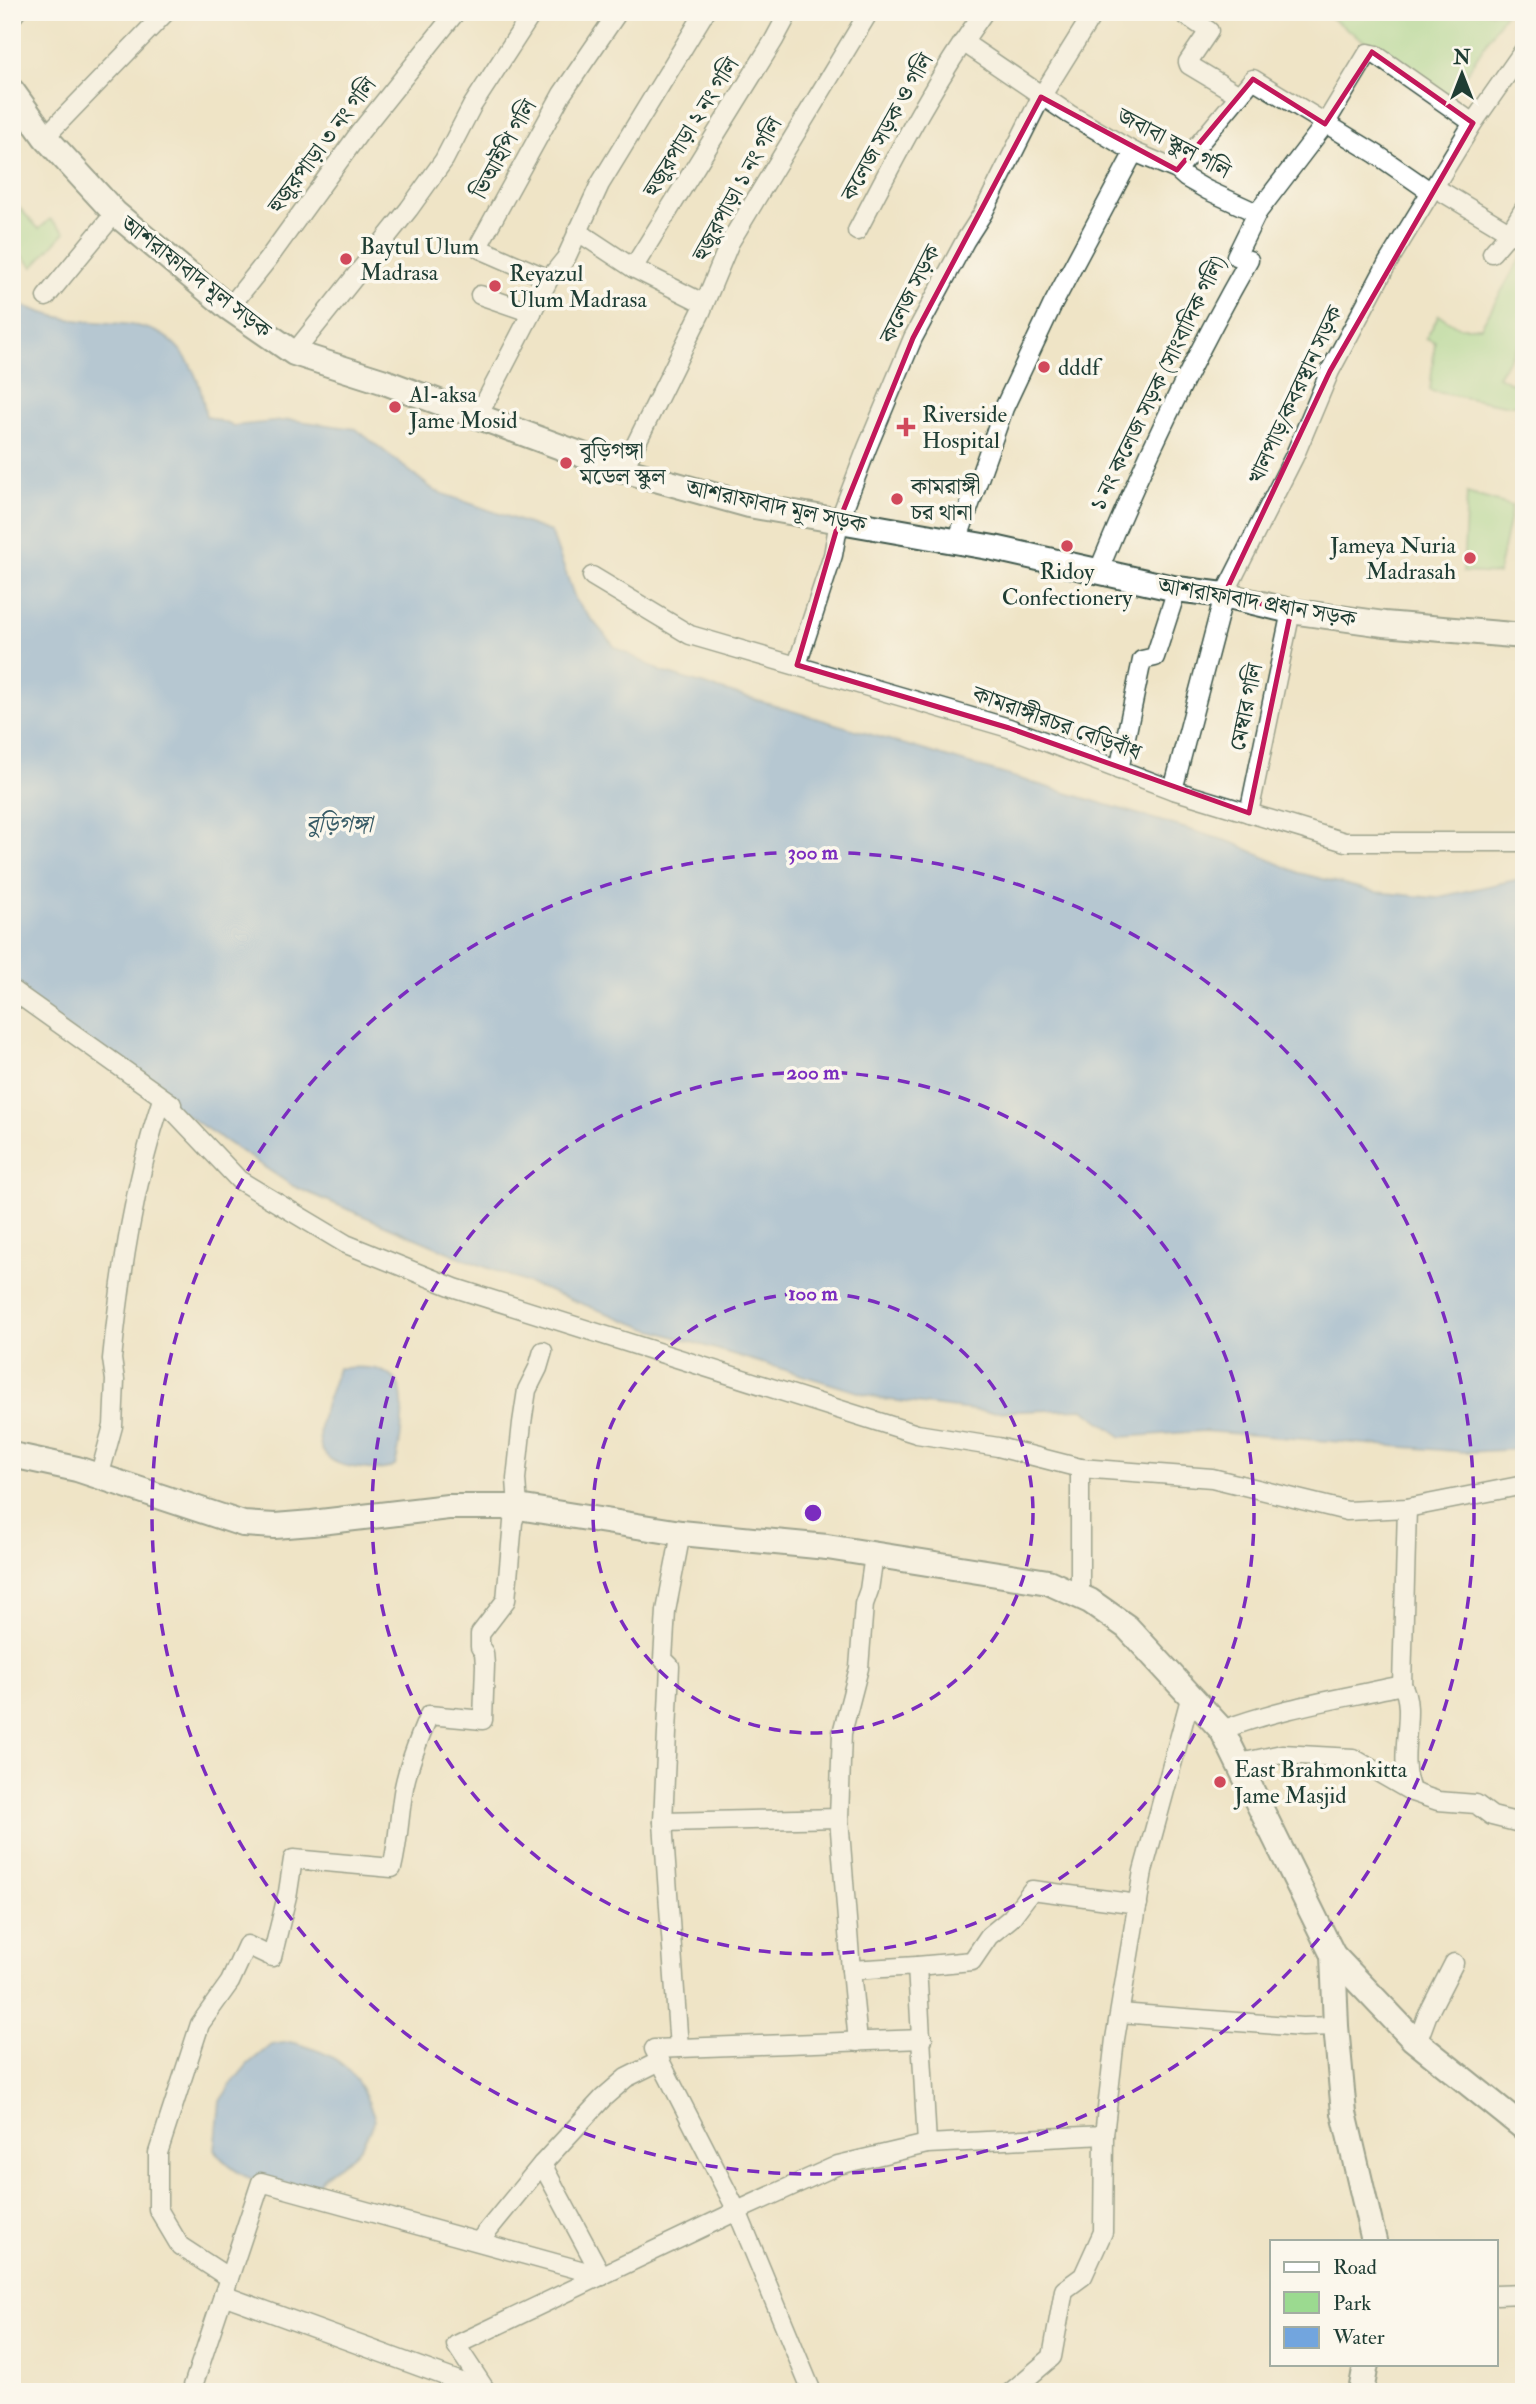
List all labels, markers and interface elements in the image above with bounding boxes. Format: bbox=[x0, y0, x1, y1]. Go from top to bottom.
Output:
north arrow bbox=[1428, 38, 1498, 108]
text: N bbox=[1452, 46, 1471, 70]
street label: কলেজ সড়ক ও গলি bbox=[834, 47, 940, 207]
street label: হুজুরপাড়া ২ নং গলি bbox=[636, 51, 746, 203]
street label: হুজুরপাড়া ৩ নং গলি bbox=[261, 70, 383, 220]
street label: ভিআইপি গলি bbox=[464, 93, 544, 205]
street label: জবাবা স্কুল গলি bbox=[1111, 100, 1237, 185]
street label: হুজুরপাড়া ১ নং গলি bbox=[685, 111, 789, 267]
street label: আশরাফাবাদ মূল সড়ক bbox=[114, 209, 278, 345]
place label: Baytul Ulum Madrasa bbox=[360, 232, 480, 287]
street label: কলেজ সড়ক bbox=[872, 239, 948, 349]
street label: ১ নং কলেজ সড়ক (সাংবাদিক গলি) bbox=[1083, 250, 1233, 516]
marker: Baytul Ulum Madrasa bbox=[338, 251, 354, 267]
place label: Reyazul Ulum Madrasa bbox=[509, 259, 647, 314]
marker: Reyazul Ulum Madrasa bbox=[487, 278, 503, 294]
street label: খালপাড়/কবরস্থান সড়ক bbox=[1241, 300, 1349, 489]
place label: dddf bbox=[1058, 353, 1103, 382]
marker: dddf bbox=[1036, 359, 1052, 375]
place label: Al-aksa Jame Mosid bbox=[408, 380, 518, 435]
marker: Al-aksa Jame Mosid bbox=[387, 399, 403, 415]
place label: Riverside Hospital bbox=[922, 400, 1008, 456]
marker: Riverside Hospital bbox=[896, 417, 916, 437]
place label: বুড়িগঙ্গা মডেল স্কুল bbox=[579, 436, 666, 491]
marker: বুড়িগঙ্গা মডেল স্কুল bbox=[558, 455, 574, 471]
place label: কামরাঙ্গী চর থানা bbox=[910, 472, 980, 527]
street label: আশরাফাবাদ মূল সড়ক bbox=[682, 473, 869, 539]
marker: কামরাঙ্গী চর থানা bbox=[889, 491, 905, 507]
place label: Jameya Nuria Madrasah bbox=[1329, 531, 1457, 586]
marker: Ridoy Confectionery bbox=[1059, 538, 1075, 554]
marker: Jameya Nuria Madrasah bbox=[1462, 550, 1478, 566]
place label: Ridoy Confectionery bbox=[1002, 557, 1133, 612]
street label: আশরাফাবাদ প্রধান সড়ক bbox=[1155, 570, 1359, 634]
street label: মেম্বার গলি bbox=[1223, 660, 1270, 753]
street label: কামরাঙ্গীরচর বেড়িবাঁধ bbox=[968, 679, 1146, 767]
water label: বুড়িগঙ্গা bbox=[306, 809, 376, 840]
text: 300 m bbox=[788, 839, 839, 866]
text: 200 m bbox=[787, 1059, 840, 1086]
text: 100 m bbox=[788, 1280, 839, 1307]
centre of rings bbox=[801, 1501, 825, 1525]
place label: East Brahmonkitta Jame Masjid bbox=[1233, 1755, 1408, 1810]
marker: East Brahmonkitta Jame Masjid bbox=[1212, 1774, 1228, 1790]
legend bbox=[1270, 2240, 1498, 2366]
text: Road bbox=[1333, 2254, 1378, 2281]
text: Park bbox=[1333, 2290, 1371, 2317]
text: Water bbox=[1332, 2324, 1385, 2351]

